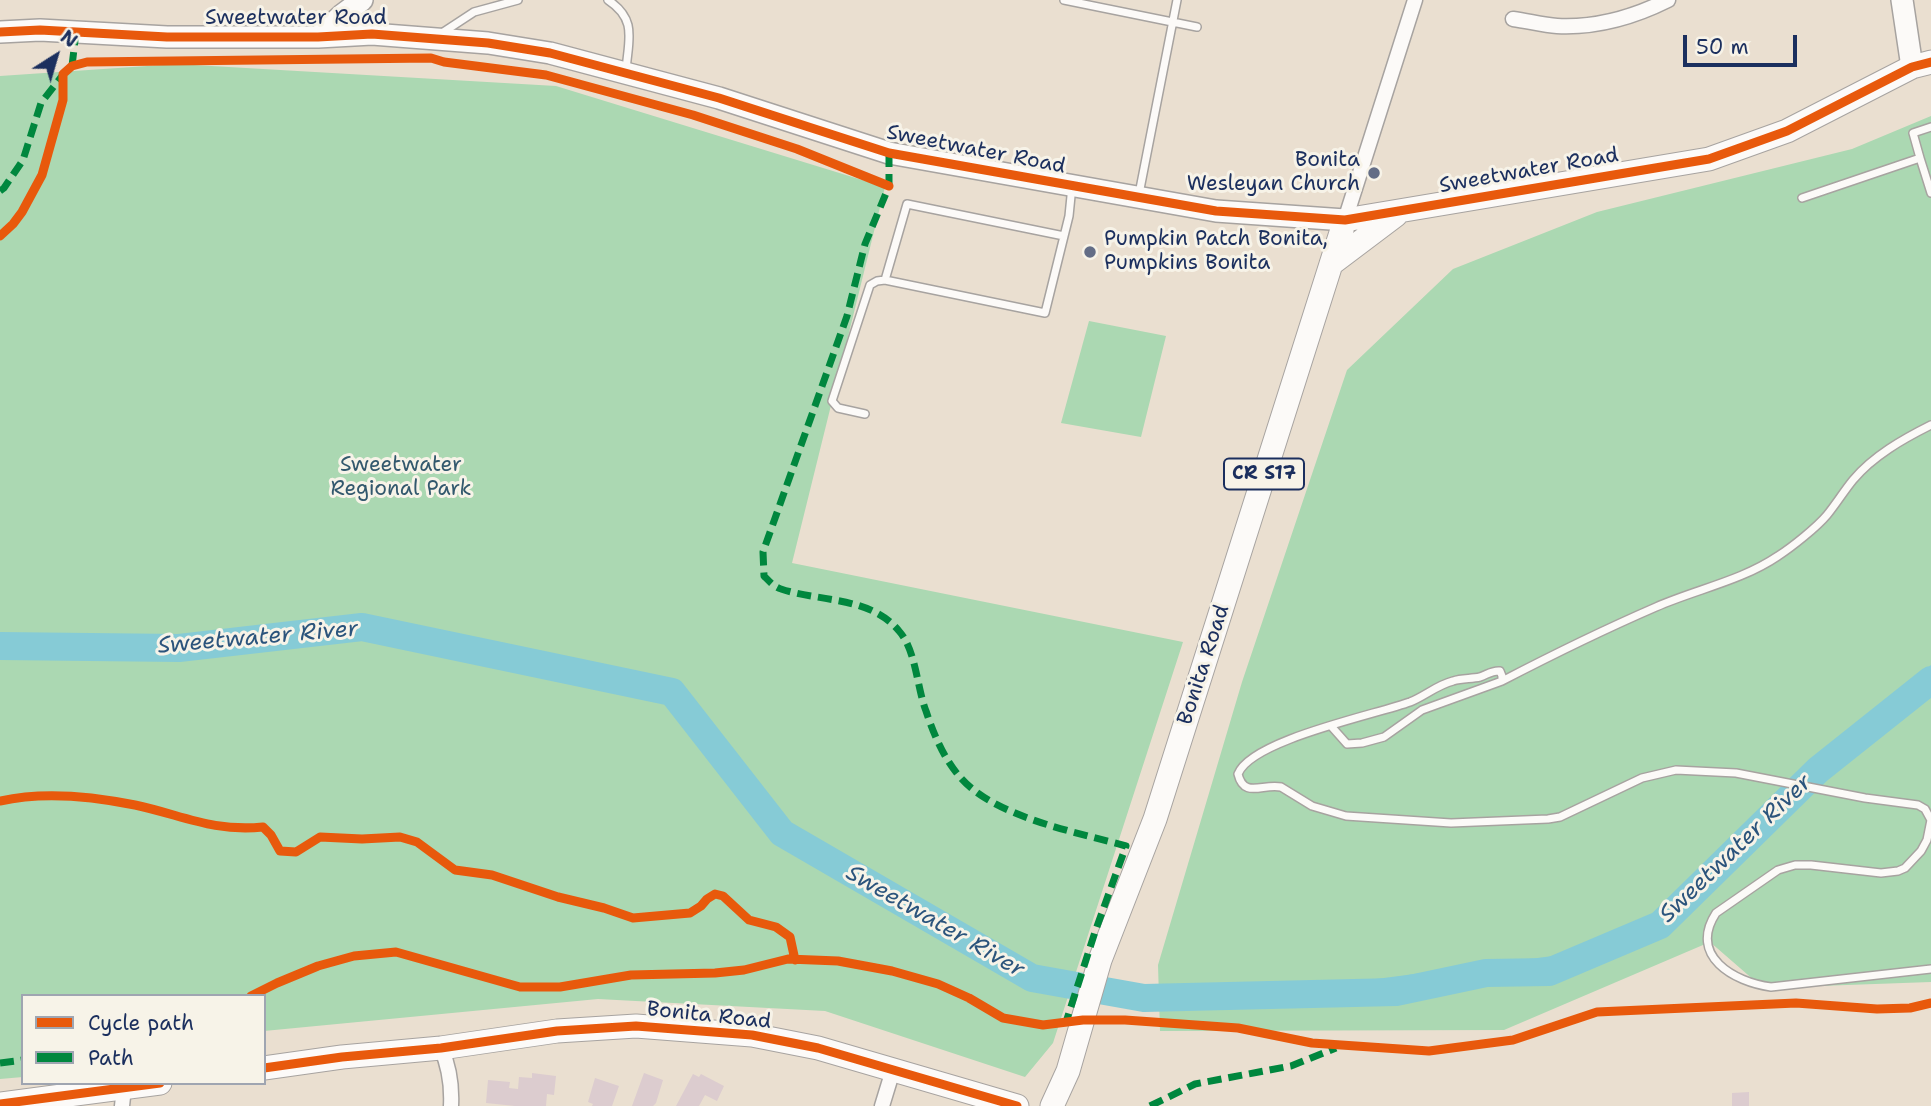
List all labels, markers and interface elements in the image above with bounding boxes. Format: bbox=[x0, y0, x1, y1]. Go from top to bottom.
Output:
street label: Sweetwater Road bbox=[205, 6, 387, 32]
north arrow bbox=[21, 21, 91, 91]
scale bar bbox=[1686, 21, 1800, 65]
text: N bbox=[55, 24, 82, 53]
text: 50 m bbox=[1696, 33, 1749, 61]
street label: Sweetwater Road bbox=[884, 120, 1068, 180]
street label: Sweetwater Road bbox=[1437, 143, 1621, 199]
place label: Bonita Wesleyan Church bbox=[1187, 148, 1360, 198]
marker: Bonita Wesleyan Church bbox=[1366, 165, 1382, 181]
place label: Pumpkin Patch Bonita, Pumpkins Bonita bbox=[1104, 227, 1328, 277]
marker: Pumpkin Patch Bonita, Pumpkins Bonita bbox=[1082, 244, 1098, 260]
park label: Sweetwater Regional Park bbox=[331, 453, 471, 503]
road number: CR S17 bbox=[1224, 458, 1304, 489]
street label: Bonita Road bbox=[1173, 602, 1235, 728]
water label: Sweetwater River bbox=[157, 615, 359, 661]
water label: Sweetwater River bbox=[1654, 769, 1818, 929]
water label: Sweetwater River bbox=[841, 860, 1029, 984]
legend bbox=[21, 994, 266, 1085]
street label: Bonita Road bbox=[646, 997, 772, 1035]
text: Cycle path bbox=[88, 1009, 194, 1037]
text: Path bbox=[88, 1044, 134, 1072]

